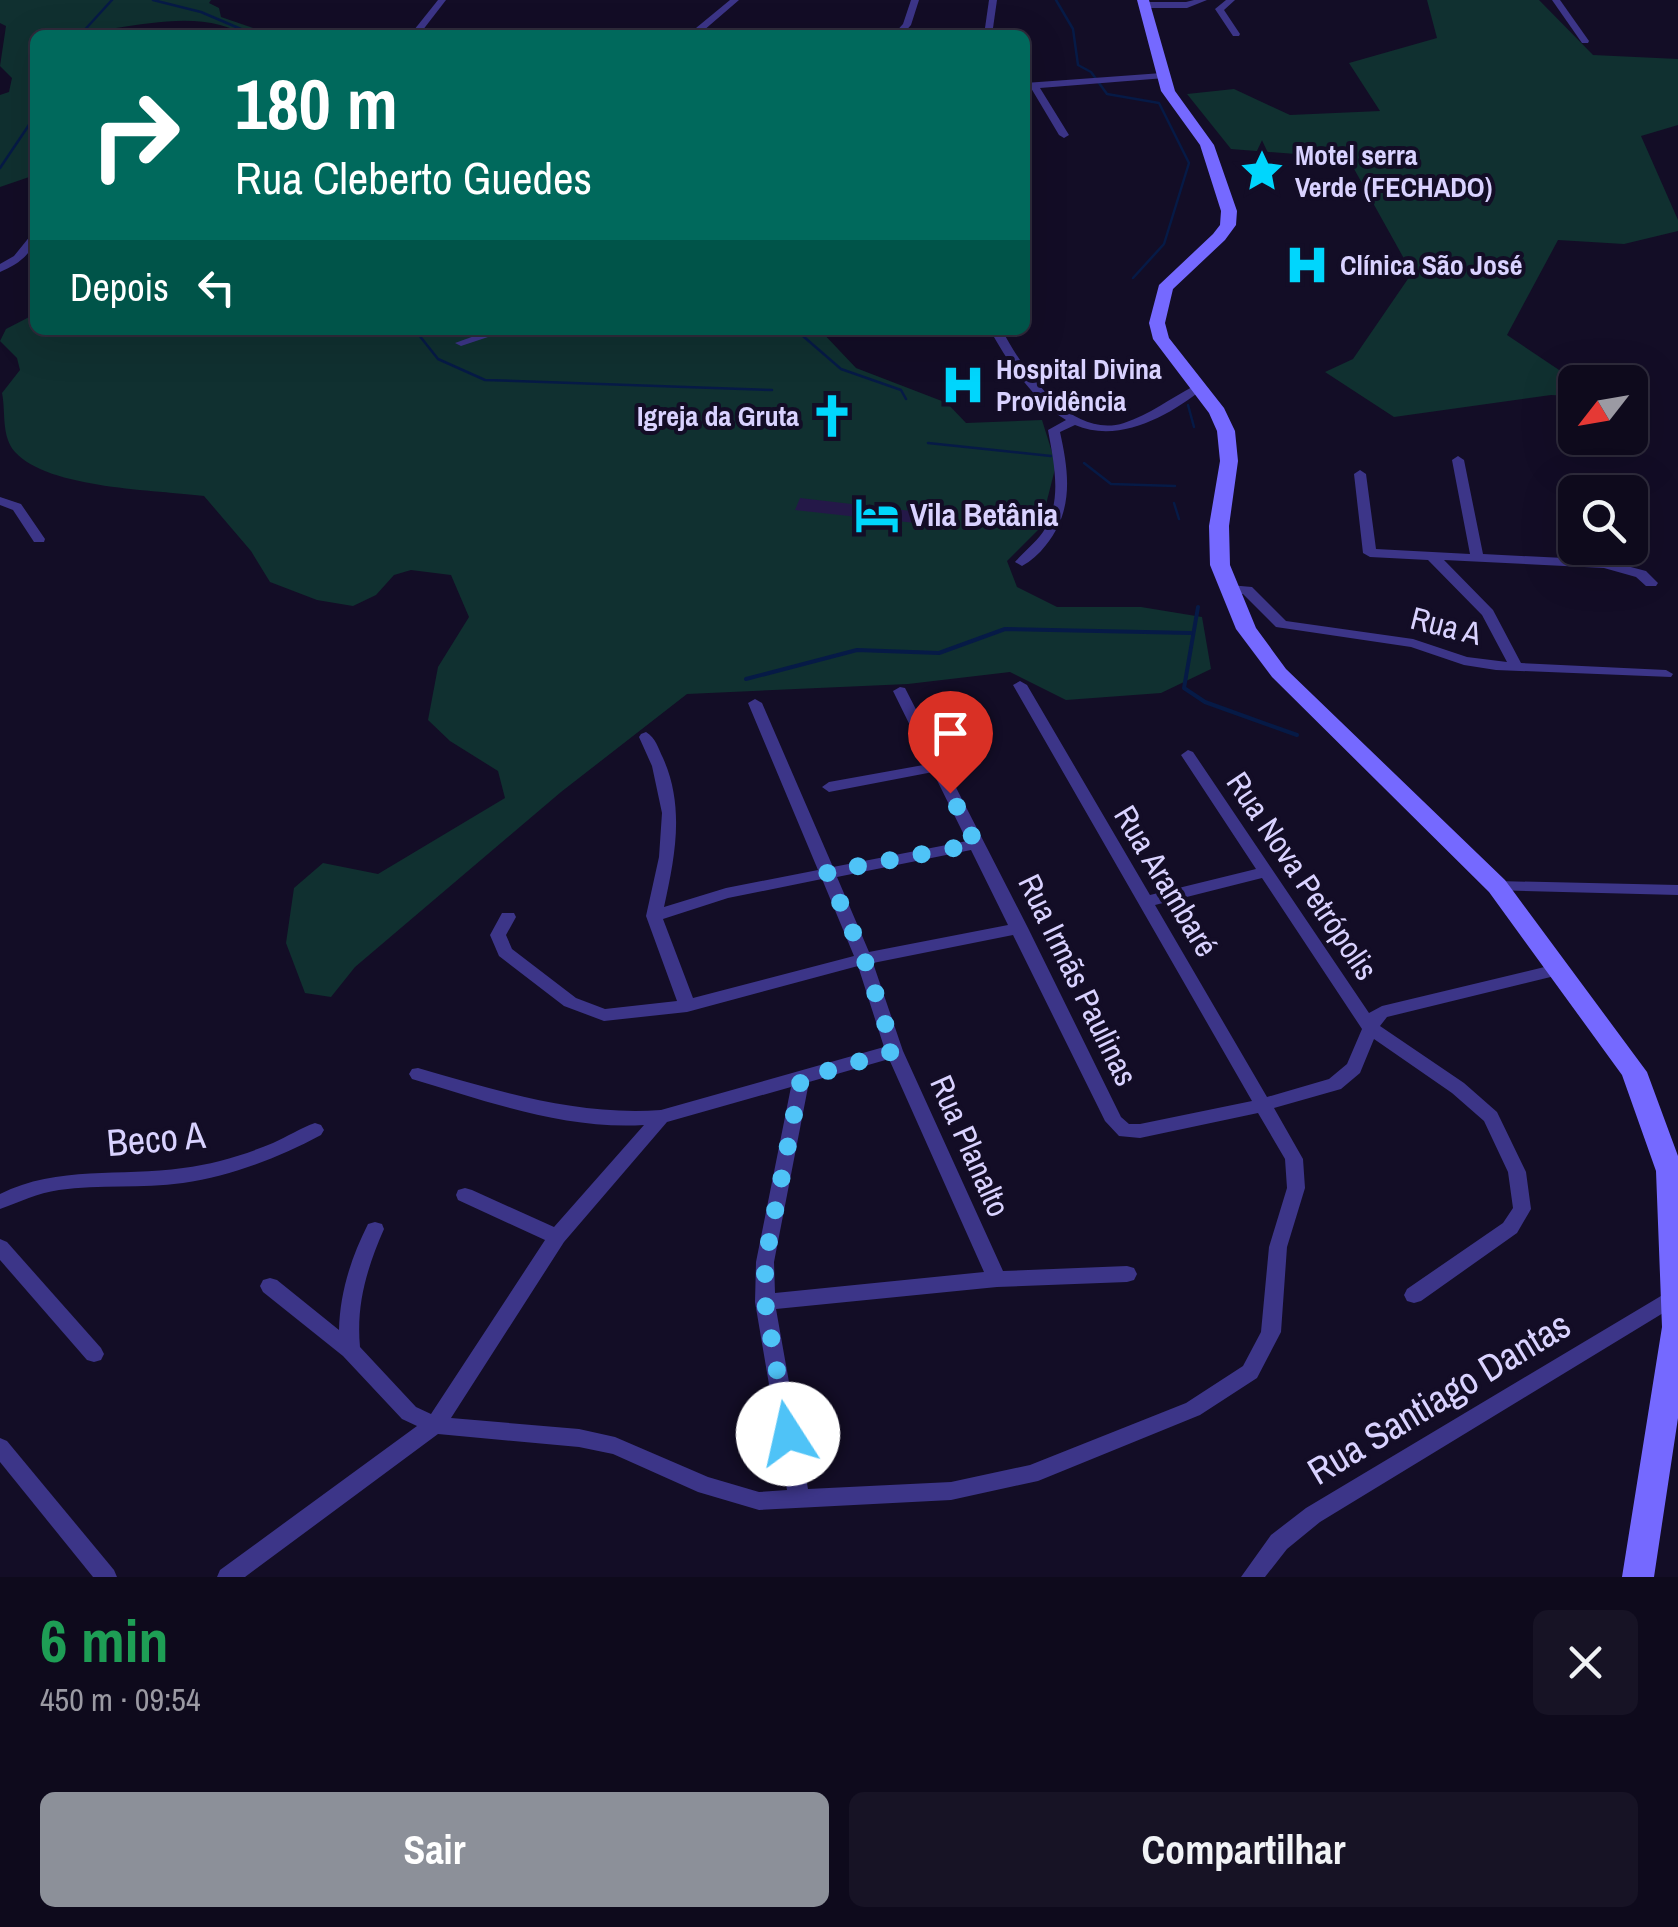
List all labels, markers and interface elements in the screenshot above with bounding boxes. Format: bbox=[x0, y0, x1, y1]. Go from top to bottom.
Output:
text: 180 m bbox=[235, 57, 398, 151]
icon: right bbox=[70, 70, 200, 200]
place label: Motel serra Verde (FECHADO) bbox=[1295, 136, 1492, 206]
text: Rua Cleberto Guedes bbox=[235, 147, 592, 208]
place icon: Motel serra Verde (FECHADO) bbox=[1238, 147, 1286, 195]
hospital icon: Clínica São José bbox=[1283, 241, 1331, 289]
place label: Clínica São José bbox=[1340, 246, 1523, 284]
icon: left bbox=[189, 260, 244, 315]
text: Depois bbox=[70, 262, 169, 313]
place label: Hospital Divina Providência bbox=[996, 350, 1162, 420]
hospital icon: Hospital Divina Providência bbox=[939, 361, 987, 409]
north arrow bbox=[1558, 365, 1648, 455]
map controls bbox=[1558, 365, 1648, 565]
church icon: Igreja da Gruta bbox=[808, 392, 856, 440]
place label: Igreja da Gruta bbox=[637, 397, 799, 435]
button: search bbox=[1558, 475, 1648, 565]
hotel icon: Vila Betânia bbox=[853, 491, 901, 539]
place label: Vila Betânia bbox=[910, 493, 1059, 536]
street label: Rua A bbox=[1406, 596, 1486, 655]
pin bbox=[908, 691, 993, 794]
icon: arrive bbox=[923, 706, 978, 761]
street label: Rua Nova Petrópolis bbox=[1217, 763, 1388, 988]
street label: Rua Arambaré bbox=[1104, 797, 1228, 964]
street label: Rua Irmãs Paulinas bbox=[1009, 867, 1148, 1093]
street label: Rua Planalto bbox=[920, 1068, 1021, 1223]
street label: Beco A bbox=[105, 1109, 208, 1168]
street label: Rua Santiago Dantas bbox=[1298, 1299, 1580, 1496]
position arrow bbox=[736, 1382, 840, 1486]
text: 6 min bbox=[40, 1600, 169, 1681]
button: close bbox=[1533, 1610, 1638, 1715]
text: 450 m · 09:54 bbox=[40, 1678, 200, 1721]
button: Sair bbox=[40, 1792, 829, 1907]
button: Compartilhar bbox=[849, 1792, 1638, 1907]

